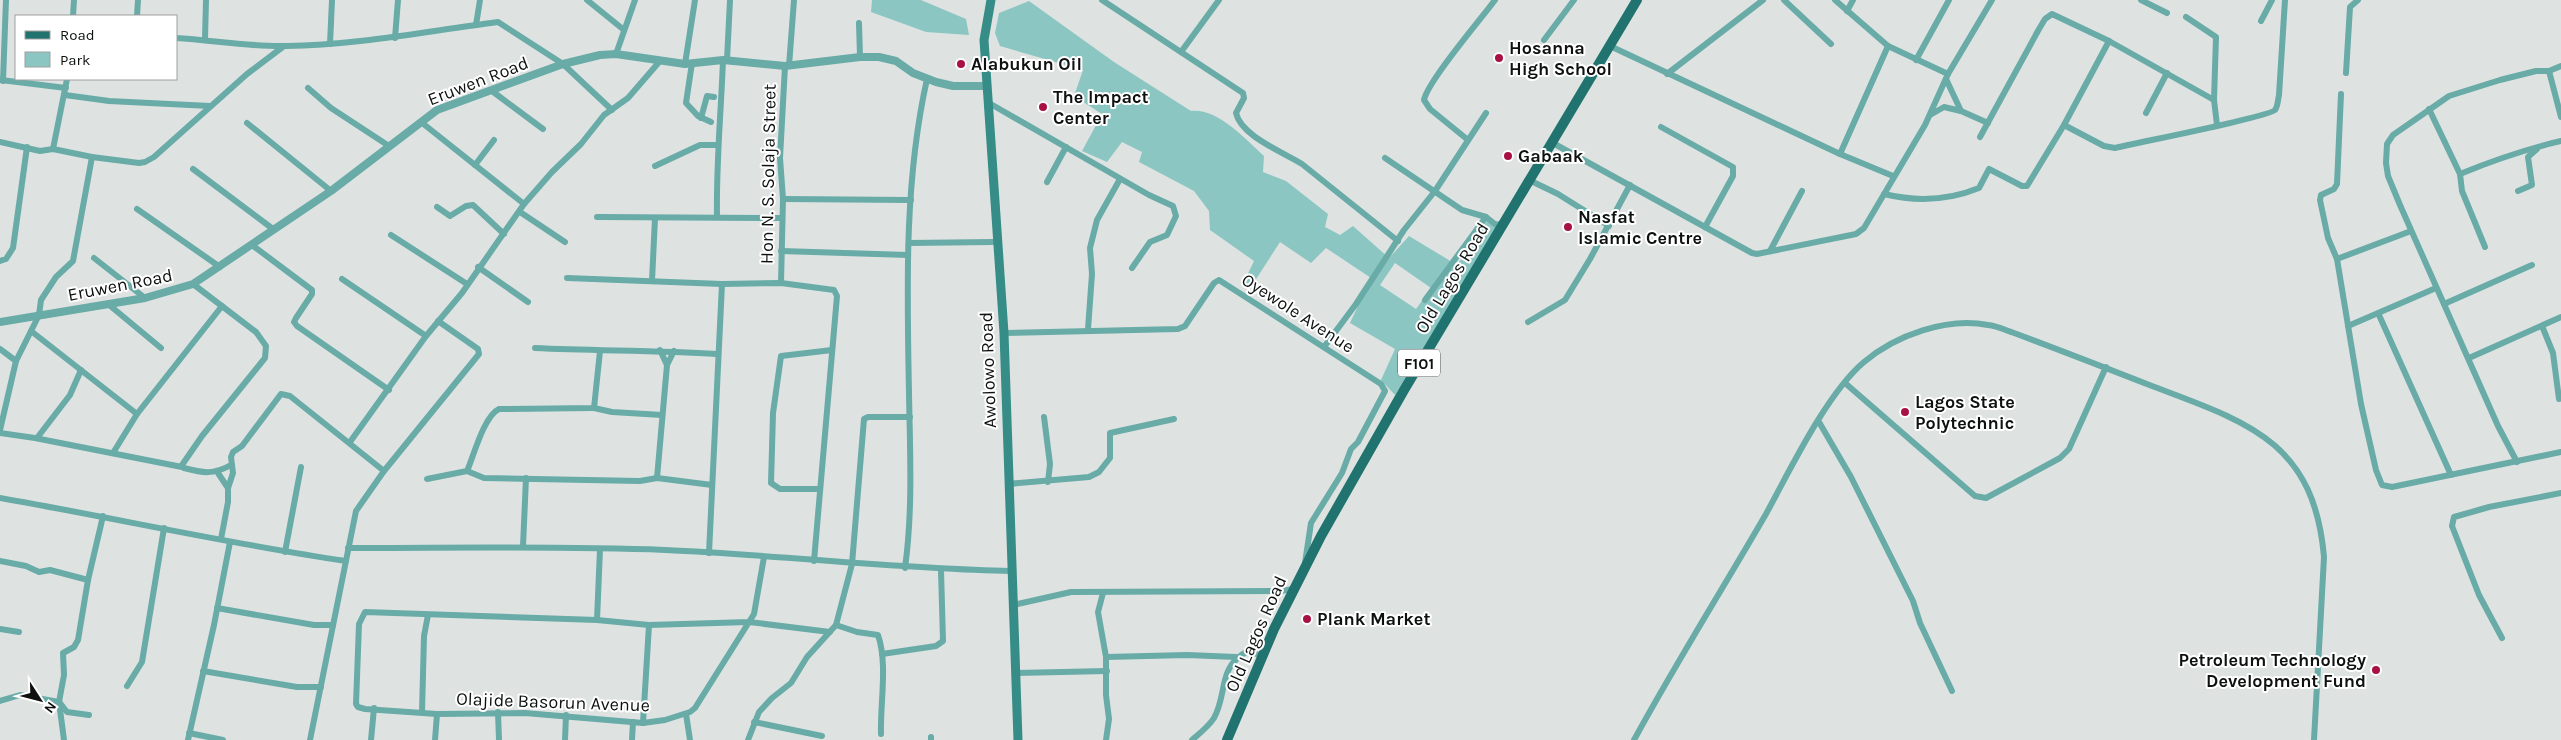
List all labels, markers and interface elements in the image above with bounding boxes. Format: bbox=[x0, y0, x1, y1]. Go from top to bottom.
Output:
legend bbox=[15, 15, 178, 80]
text: Road bbox=[60, 26, 95, 44]
place label: Hosanna High School bbox=[1509, 37, 1612, 80]
text: Park bbox=[60, 51, 90, 69]
street label: Eruwen Road bbox=[424, 52, 532, 110]
marker: Hosanna High School bbox=[1493, 52, 1505, 64]
place label: Alabukun Oil bbox=[971, 53, 1082, 75]
marker: Alabukun Oil bbox=[955, 58, 967, 70]
street label: Hon N. S. Solaja Street bbox=[755, 84, 781, 264]
place label: The Impact Center bbox=[1053, 86, 1149, 129]
marker: The Impact Center bbox=[1037, 101, 1049, 113]
place label: Gabaak bbox=[1518, 145, 1584, 167]
marker: Gabaak bbox=[1502, 150, 1514, 162]
place label: Nasfat Islamic Centre bbox=[1578, 206, 1702, 249]
street label: Old Lagos Road bbox=[1410, 219, 1494, 337]
marker: Nasfat Islamic Centre bbox=[1562, 221, 1574, 233]
street label: Eruwen Road bbox=[66, 264, 174, 306]
street label: Oyewole Avenue bbox=[1238, 268, 1358, 358]
street label: Awolowo Road bbox=[975, 312, 1001, 428]
road number: F101 bbox=[1398, 349, 1440, 376]
place label: Lagos State Polytechnic bbox=[1915, 391, 2015, 434]
marker: Lagos State Polytechnic bbox=[1899, 406, 1911, 418]
street label: Old Lagos Road bbox=[1221, 572, 1291, 696]
place label: Plank Market bbox=[1317, 608, 1431, 630]
marker: Plank Market bbox=[1301, 613, 1313, 625]
place label: Petroleum Technology Development Fund bbox=[2179, 649, 2366, 692]
marker: Petroleum Technology Development Fund bbox=[2370, 664, 2382, 676]
north arrow bbox=[15, 675, 65, 725]
street label: Olajide Basorun Avenue bbox=[456, 688, 650, 716]
text: N bbox=[40, 698, 60, 716]

